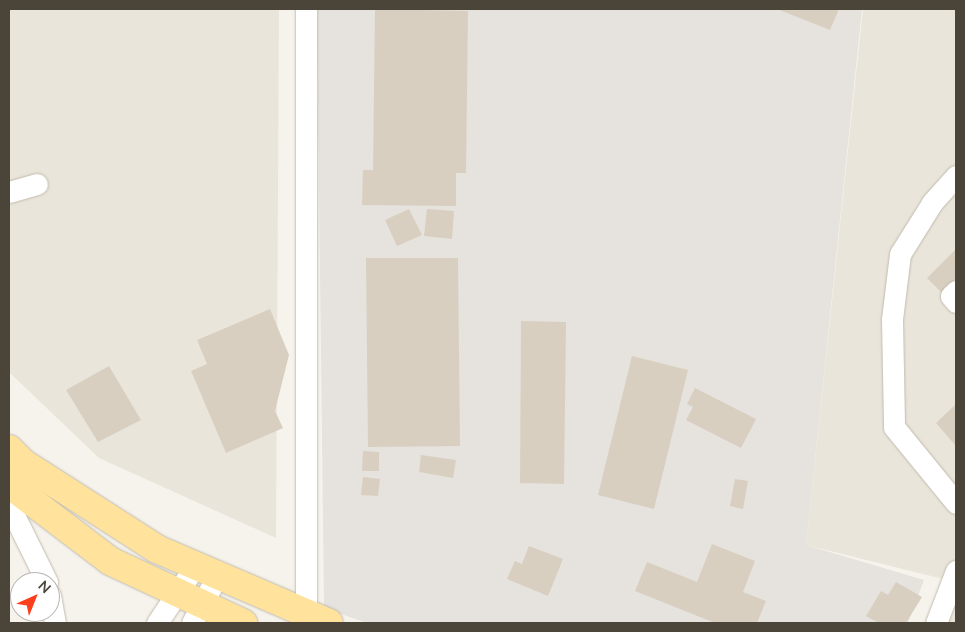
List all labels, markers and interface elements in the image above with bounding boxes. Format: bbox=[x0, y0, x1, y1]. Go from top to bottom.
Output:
north arrow bbox=[10, 572, 60, 622]
text: N bbox=[35, 577, 55, 596]

